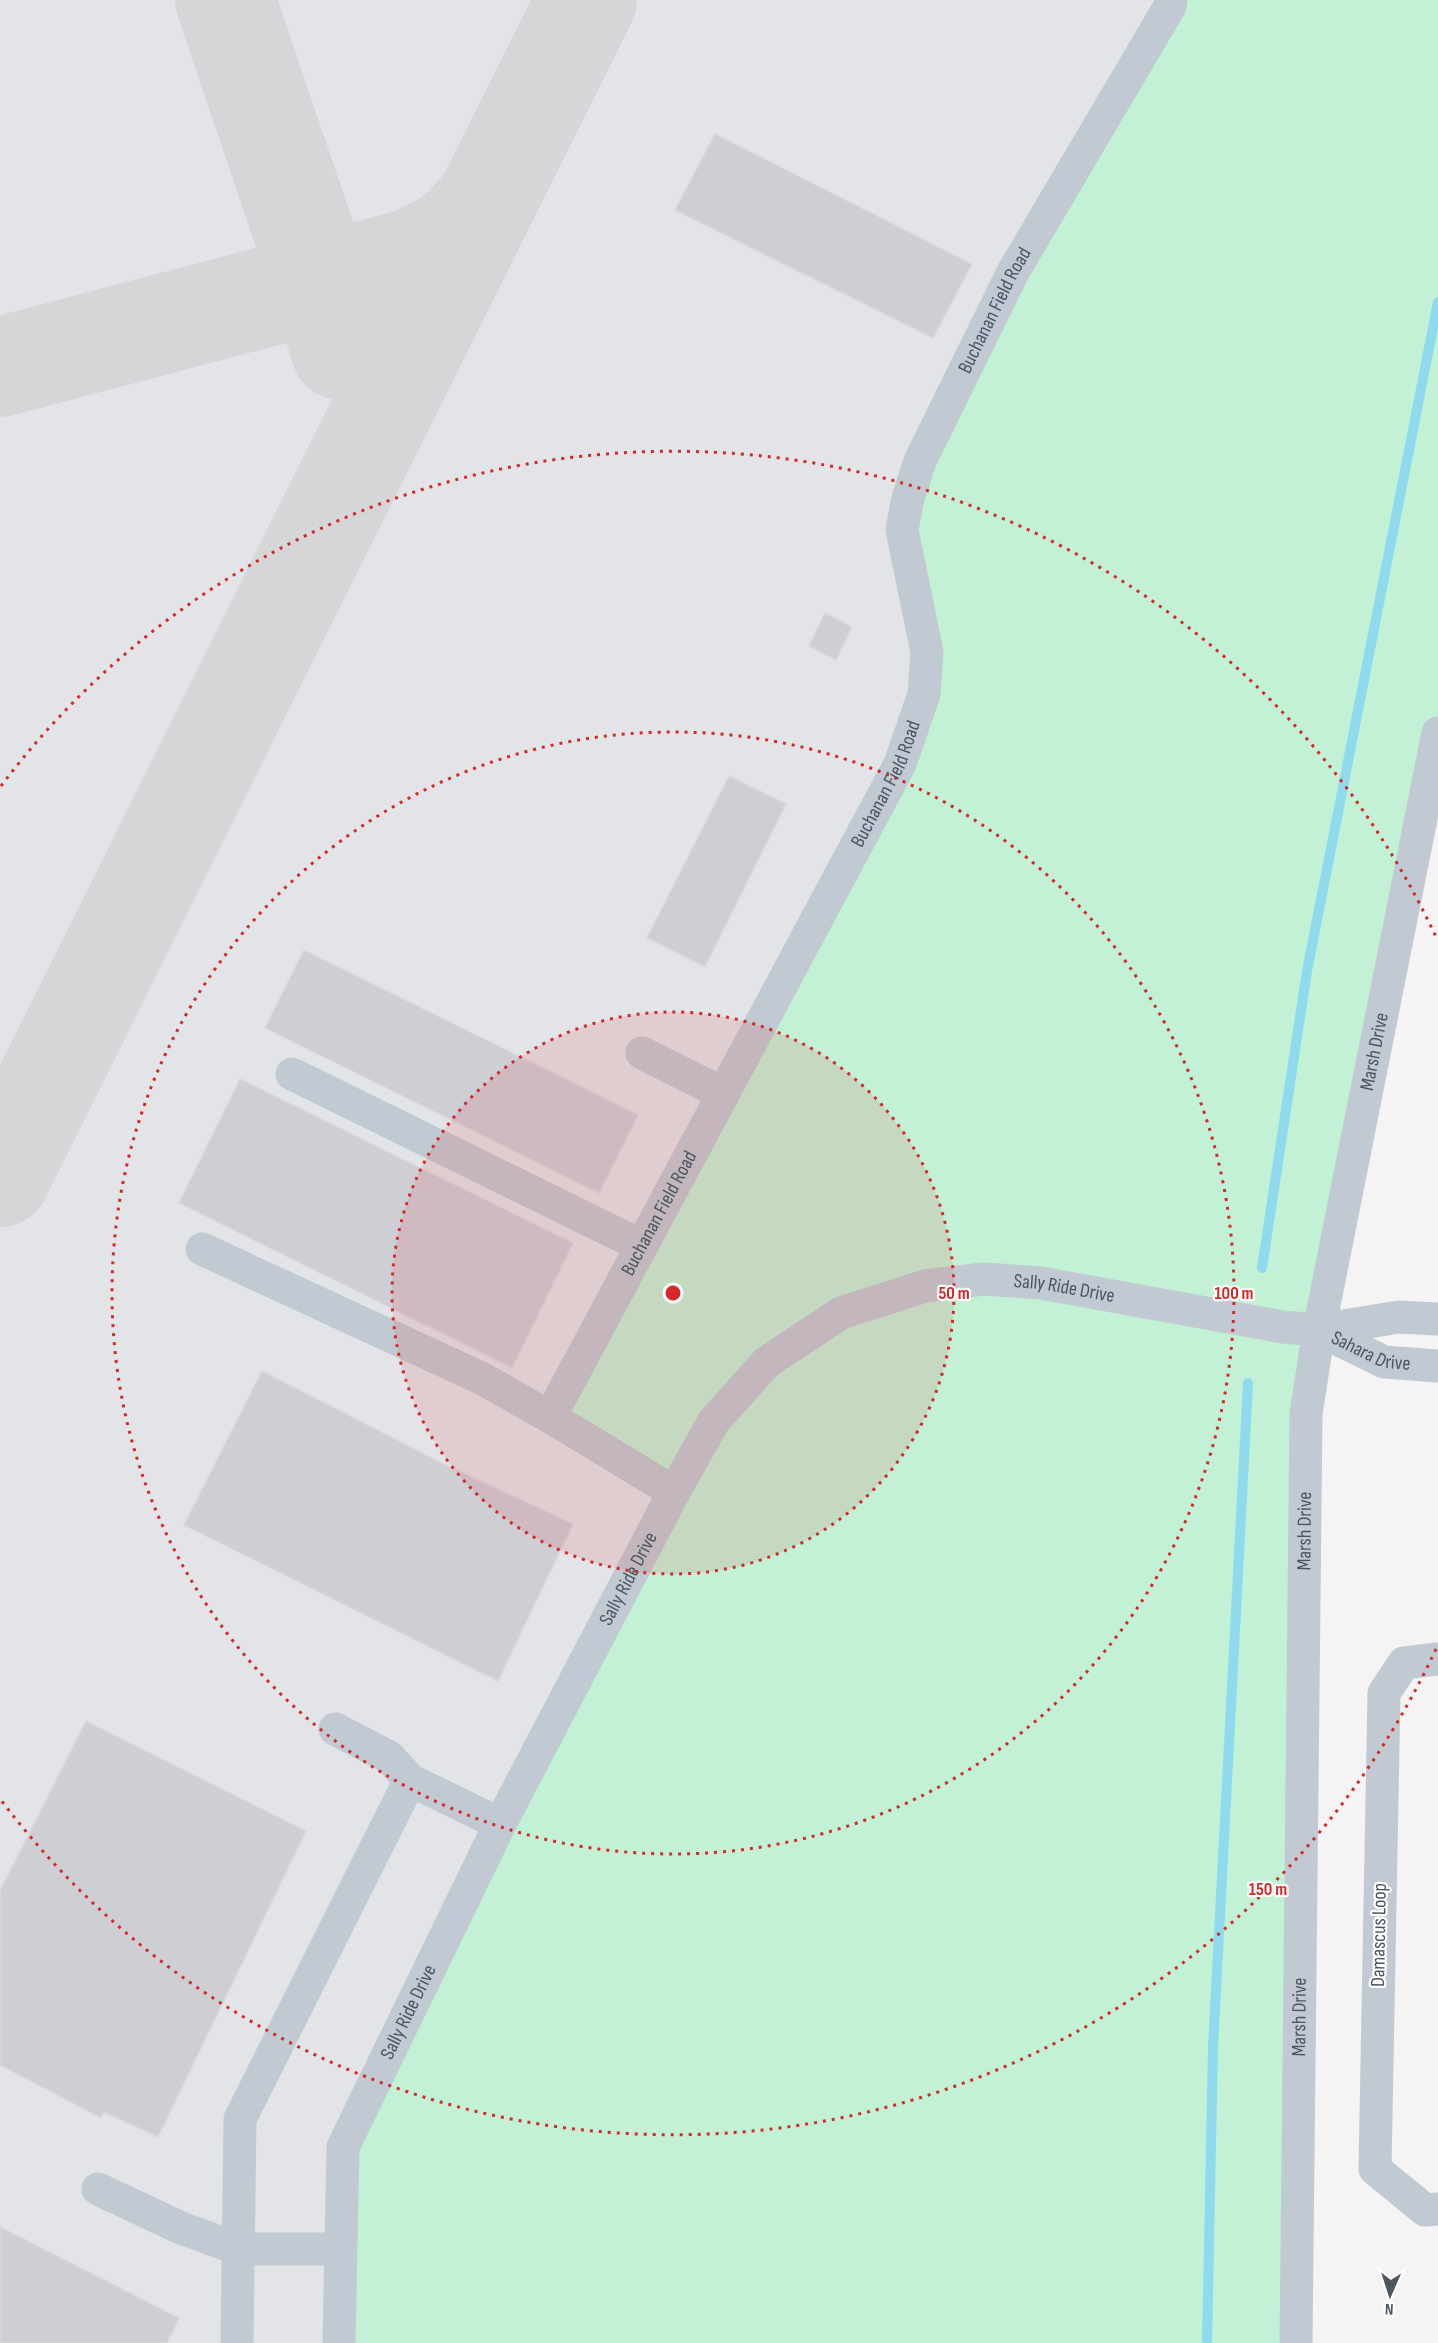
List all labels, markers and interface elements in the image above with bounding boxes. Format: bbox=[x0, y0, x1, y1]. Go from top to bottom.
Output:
street label: Buchanan Field Road bbox=[953, 243, 1037, 377]
street label: Buchanan Field Road bbox=[846, 717, 926, 851]
street label: Marsh Drive bbox=[1355, 1010, 1394, 1093]
street label: Buchanan Field Road bbox=[616, 1147, 702, 1280]
street label: Sally Ride Drive bbox=[1013, 1269, 1117, 1308]
centre of rings bbox=[663, 1283, 683, 1303]
text: 50 m bbox=[938, 1283, 970, 1304]
text: 100 m bbox=[1215, 1283, 1254, 1304]
street label: Sahara Drive bbox=[1327, 1326, 1411, 1376]
street label: Marsh Drive bbox=[1292, 1491, 1317, 1571]
street label: Sally Ride Drive bbox=[594, 1528, 663, 1630]
text: 150 m bbox=[1249, 1879, 1287, 1900]
street label: Damascus Loop bbox=[1366, 1883, 1392, 1987]
street label: Sally Ride Drive bbox=[375, 1961, 442, 2063]
street label: Marsh Drive bbox=[1287, 1977, 1312, 2057]
north arrow bbox=[1360, 2265, 1420, 2325]
text: N bbox=[1385, 2299, 1394, 2318]

